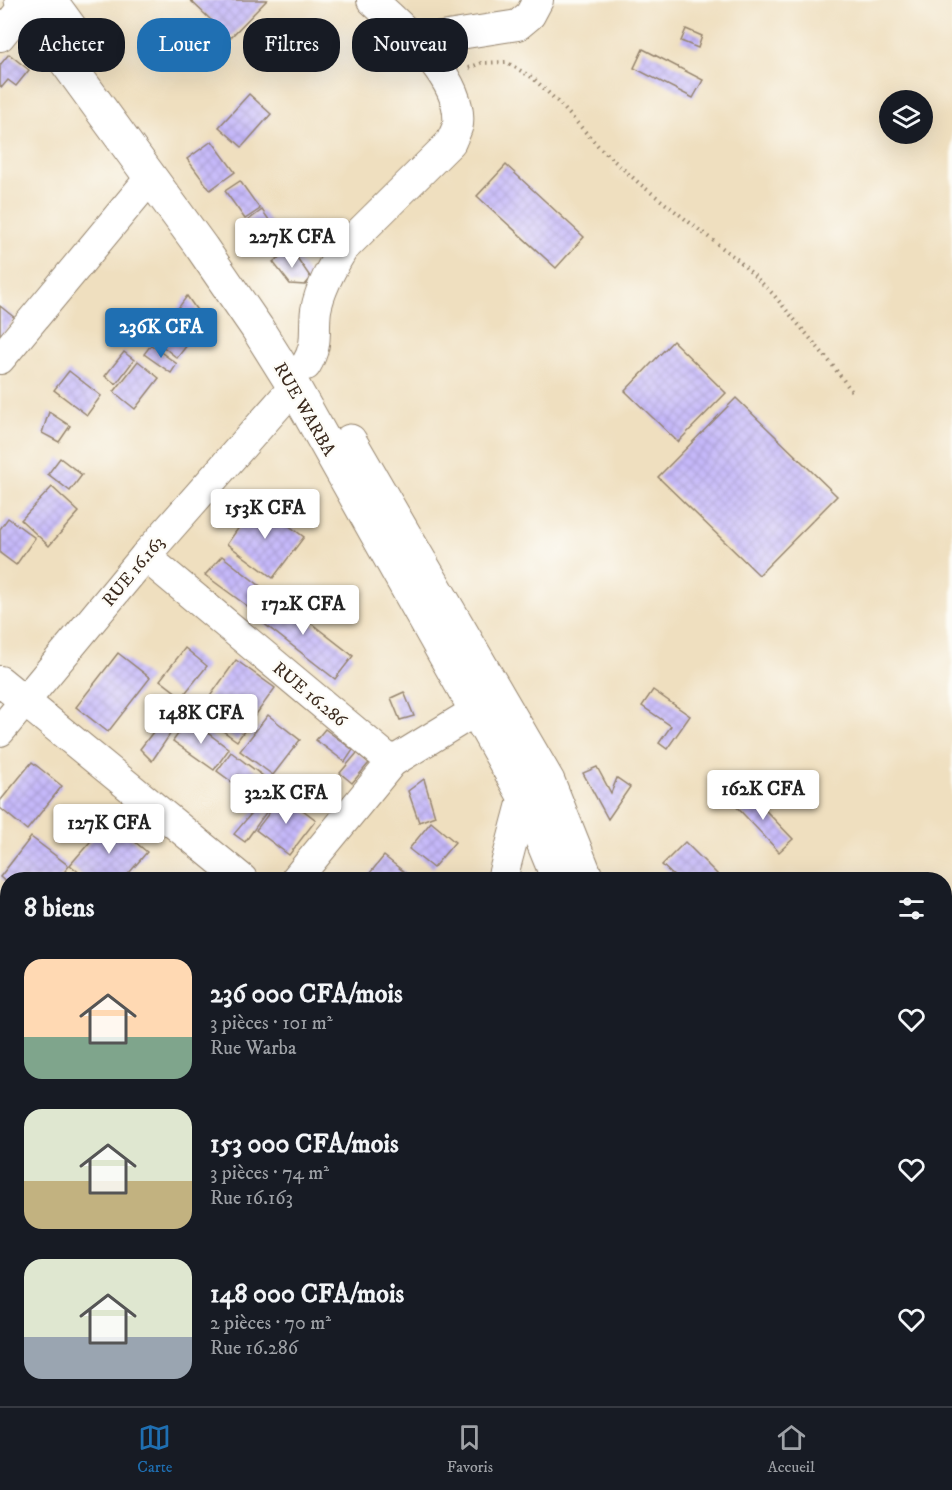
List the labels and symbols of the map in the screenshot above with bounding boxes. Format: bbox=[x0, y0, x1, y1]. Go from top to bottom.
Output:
pin: 227K CFA bbox=[230, 218, 354, 269]
pin: 236K CFA bbox=[99, 308, 223, 359]
street label: RUE WARBA bbox=[269, 359, 340, 461]
pin: 153K CFA bbox=[203, 489, 327, 540]
street label: RUE 16.163 bbox=[98, 532, 170, 611]
pin: 172K CFA bbox=[241, 585, 365, 636]
street label: RUE 16.286 bbox=[268, 658, 351, 732]
pin: 148K CFA bbox=[139, 694, 263, 745]
pin: 162K CFA bbox=[701, 770, 825, 821]
pin: 322K CFA bbox=[224, 774, 348, 825]
pin: 127K CFA bbox=[47, 804, 171, 855]

